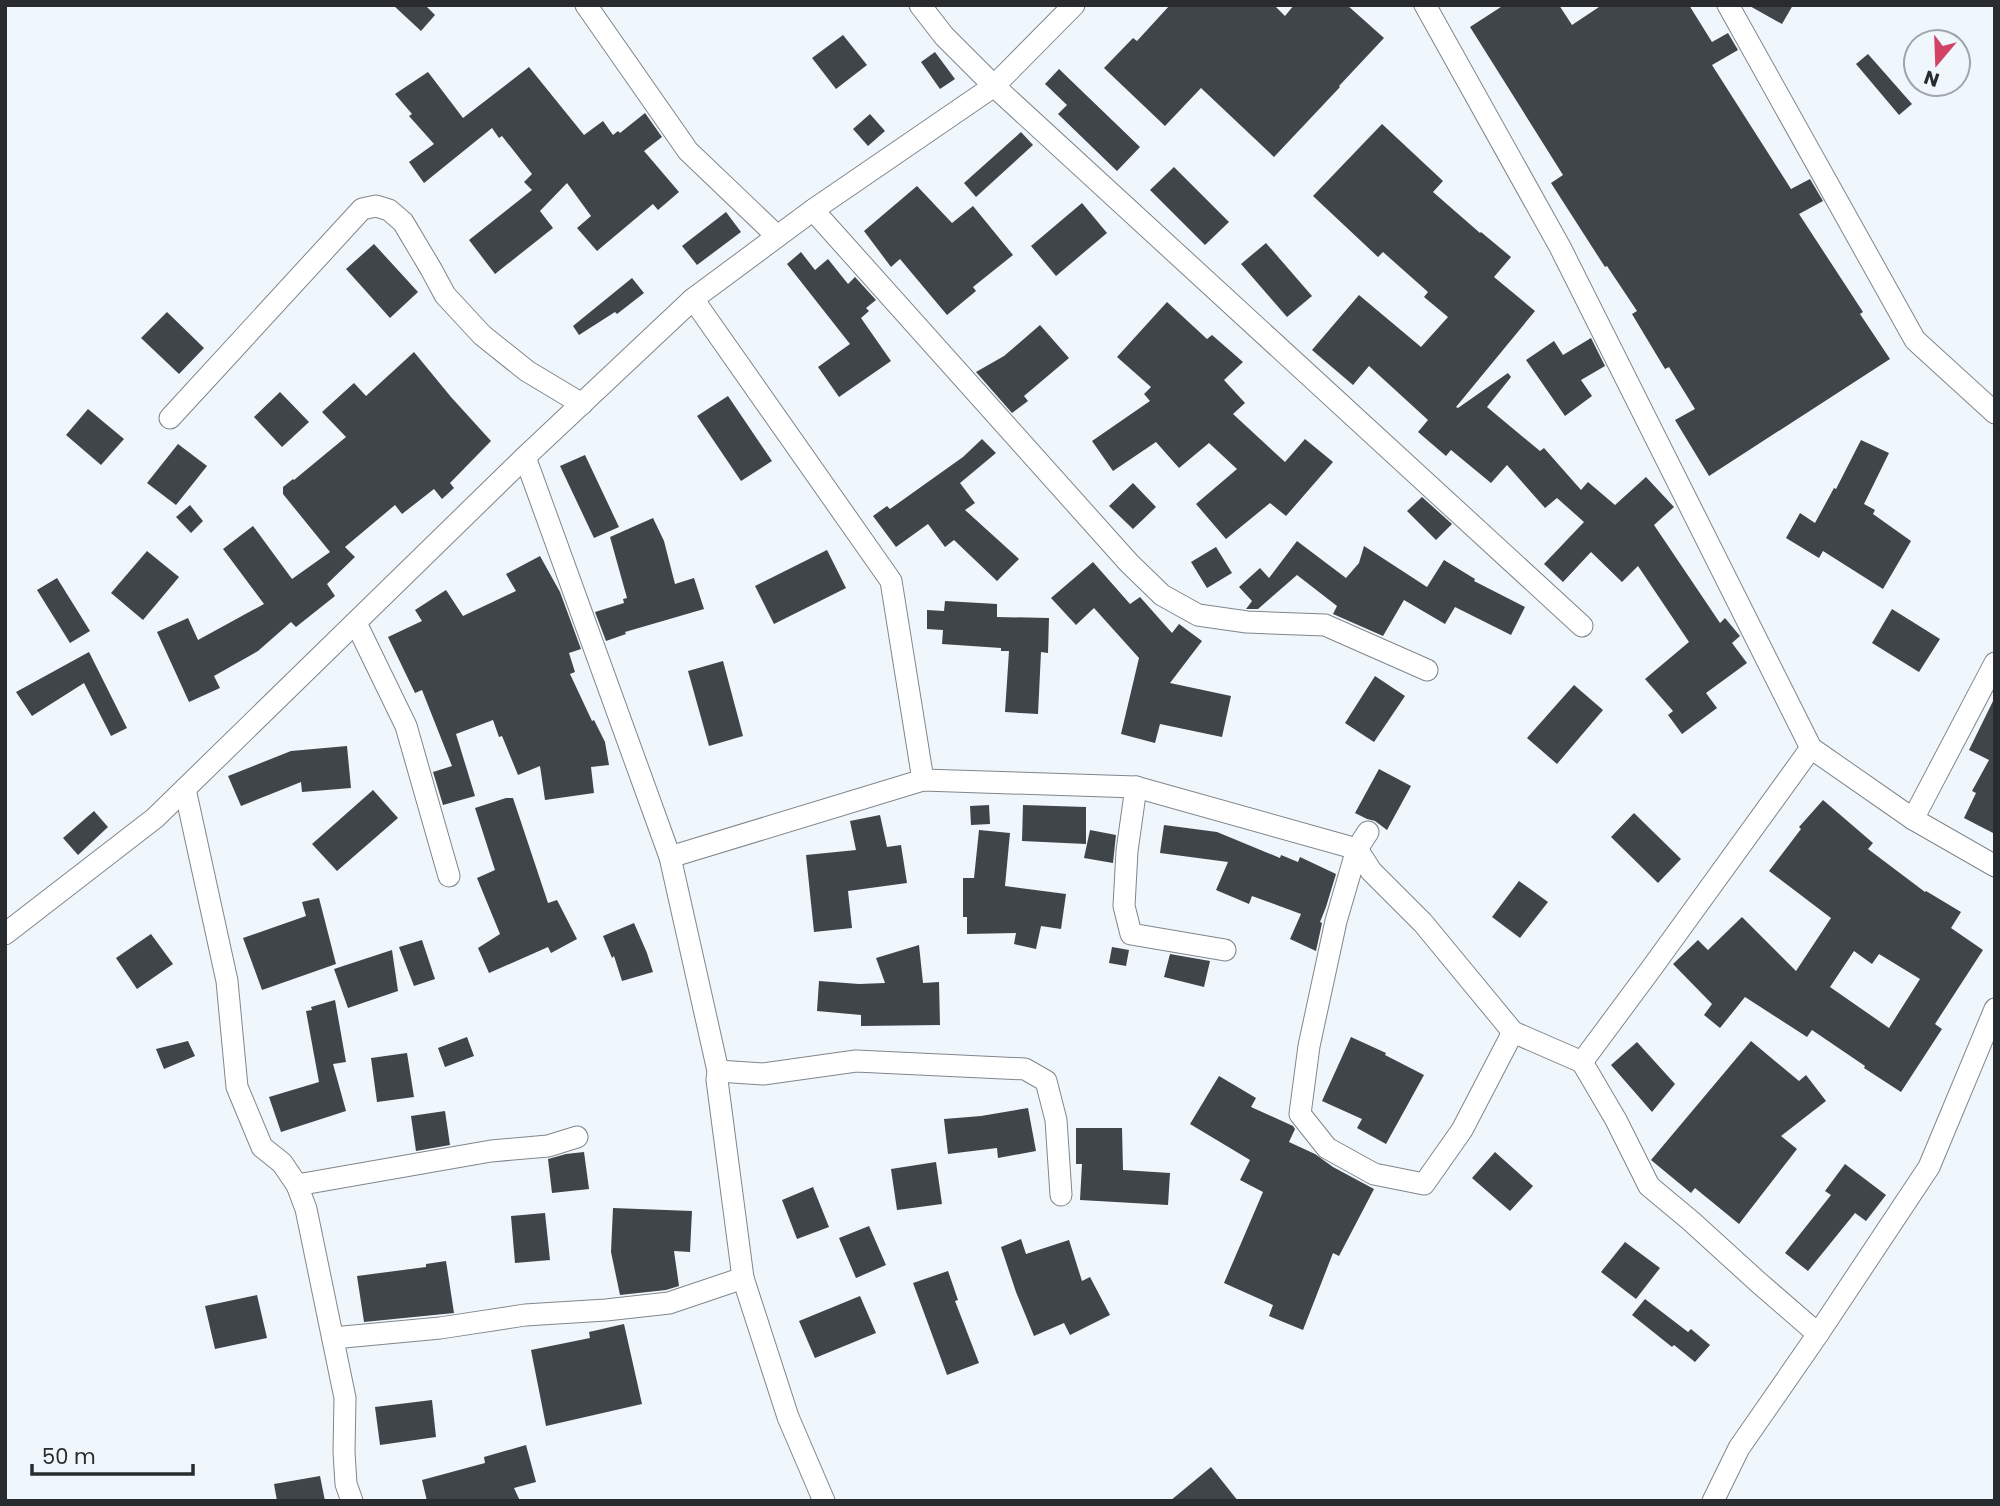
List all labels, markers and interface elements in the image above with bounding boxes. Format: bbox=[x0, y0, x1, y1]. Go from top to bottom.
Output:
north arrow bbox=[1902, 28, 1972, 98]
text: N bbox=[1920, 64, 1943, 94]
scale bar bbox=[32, 1432, 192, 1476]
text: 50 m bbox=[42, 1442, 96, 1471]

